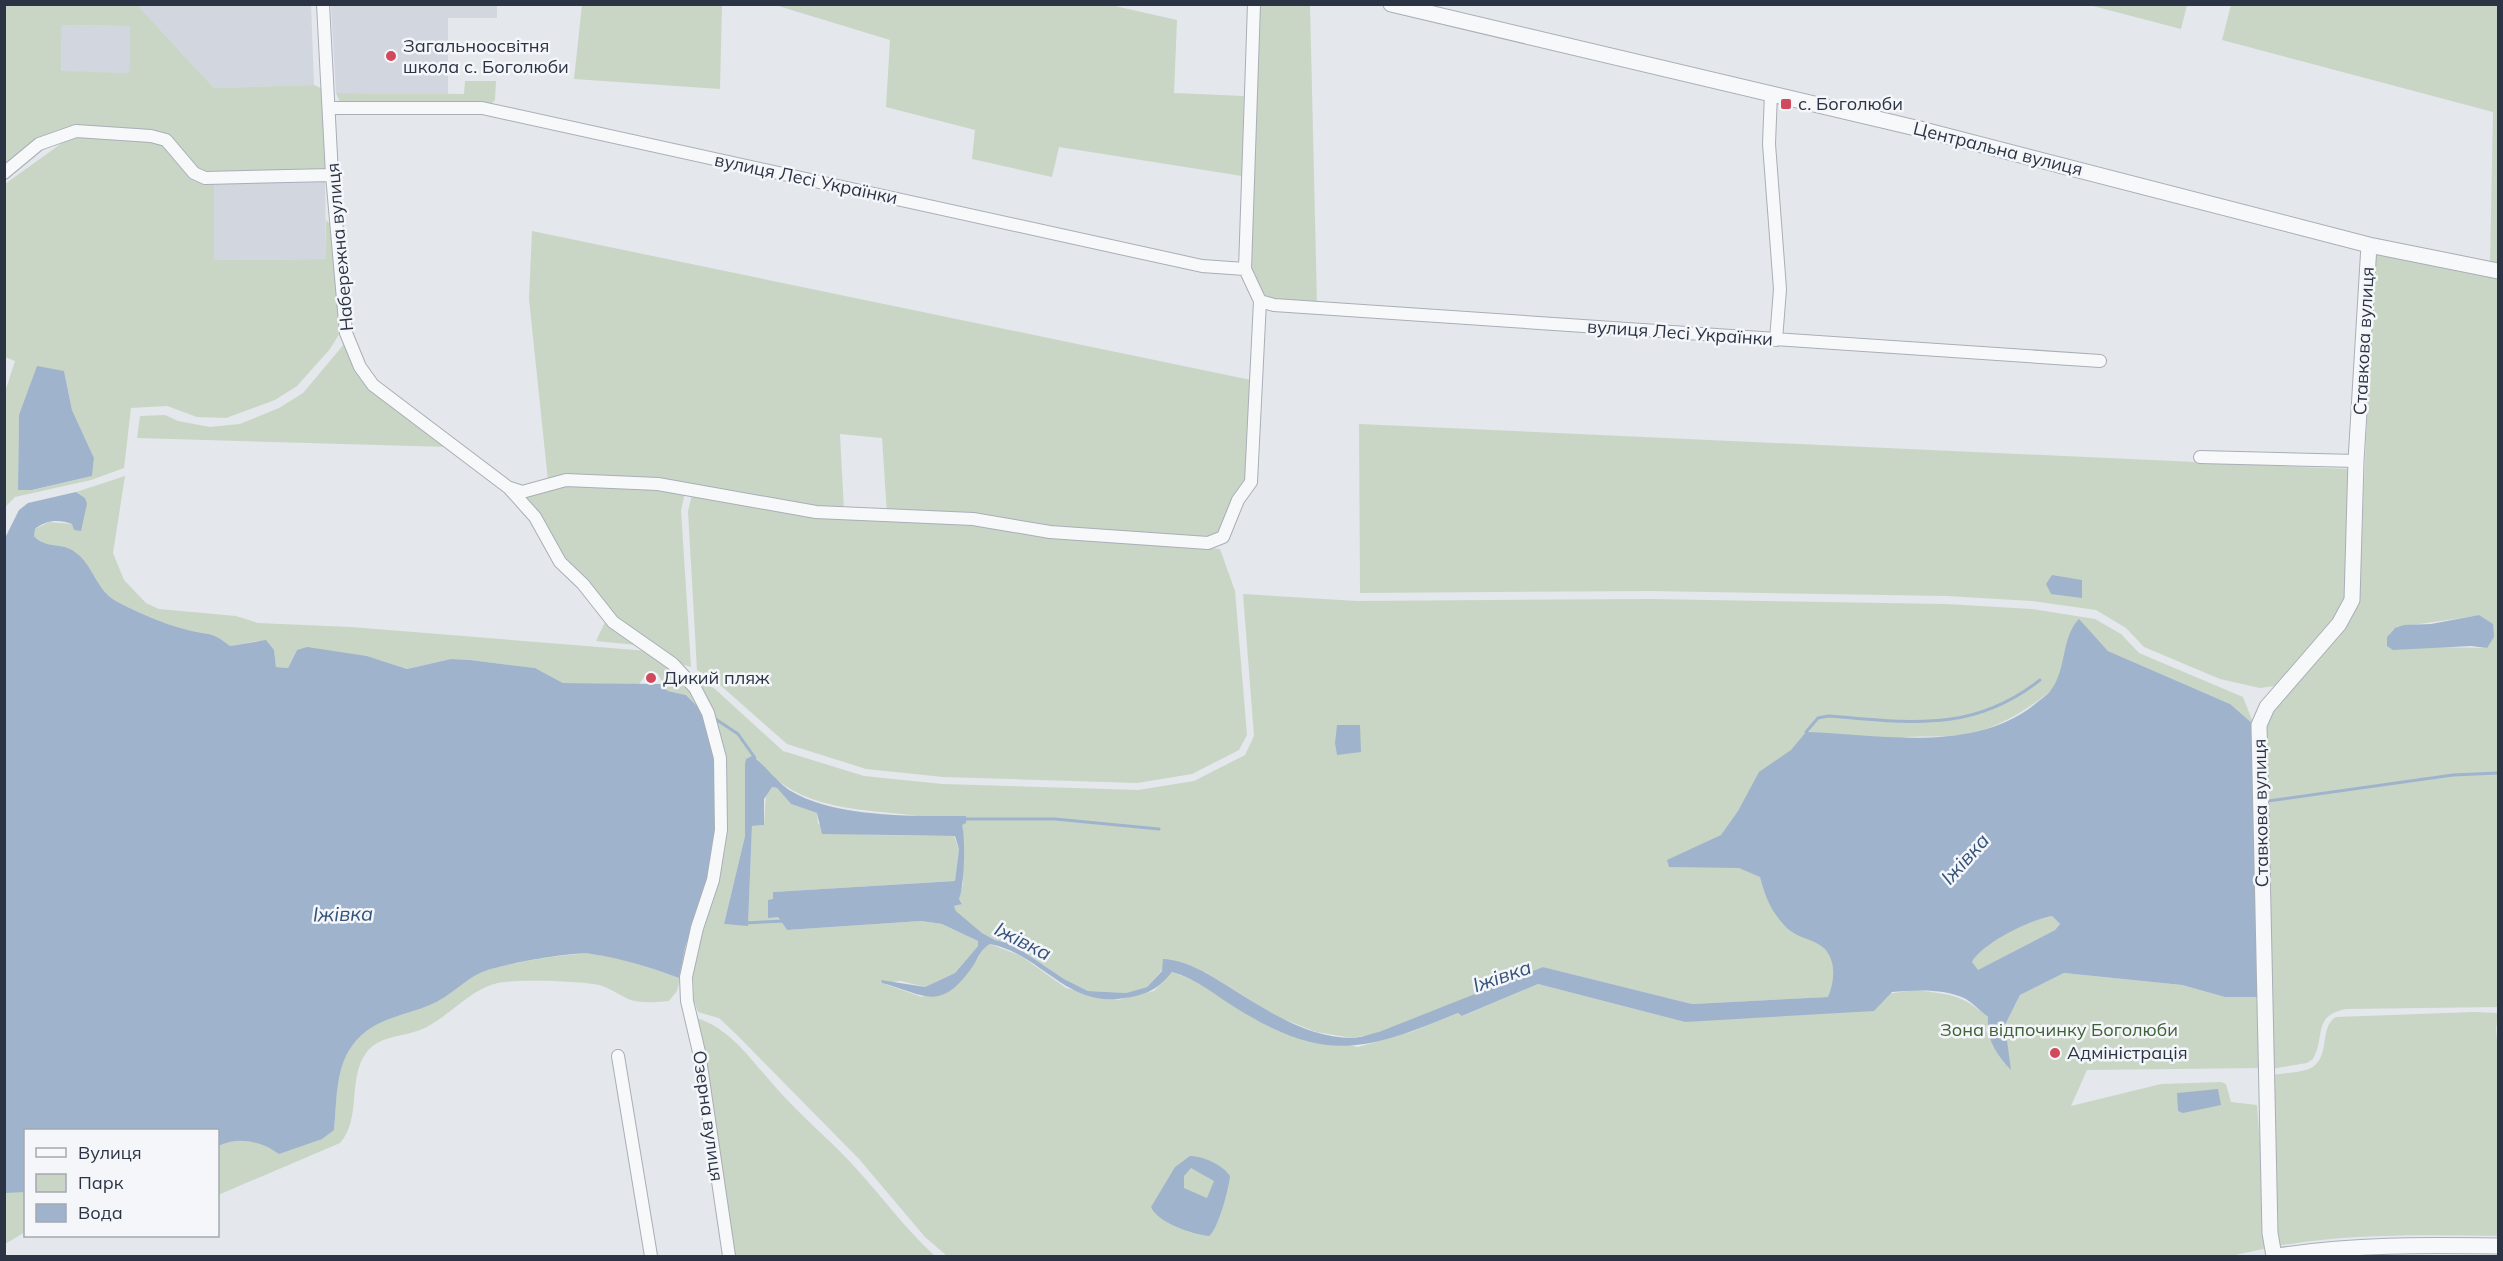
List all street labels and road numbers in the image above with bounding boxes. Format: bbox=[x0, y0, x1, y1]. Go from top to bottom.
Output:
street label: Центральна вулиця bbox=[1911, 116, 2085, 181]
street label: вулиця Лесі Українки bbox=[713, 148, 900, 209]
street label: Набережна вулиця bbox=[321, 162, 358, 332]
street label: Ставкова вулиця bbox=[2348, 266, 2379, 416]
street label: вулиця Лесі Українки bbox=[1586, 315, 1774, 350]
street label: Ставкова вулиця bbox=[2248, 738, 2273, 888]
street label: Озерна вулиця bbox=[688, 1049, 729, 1183]

